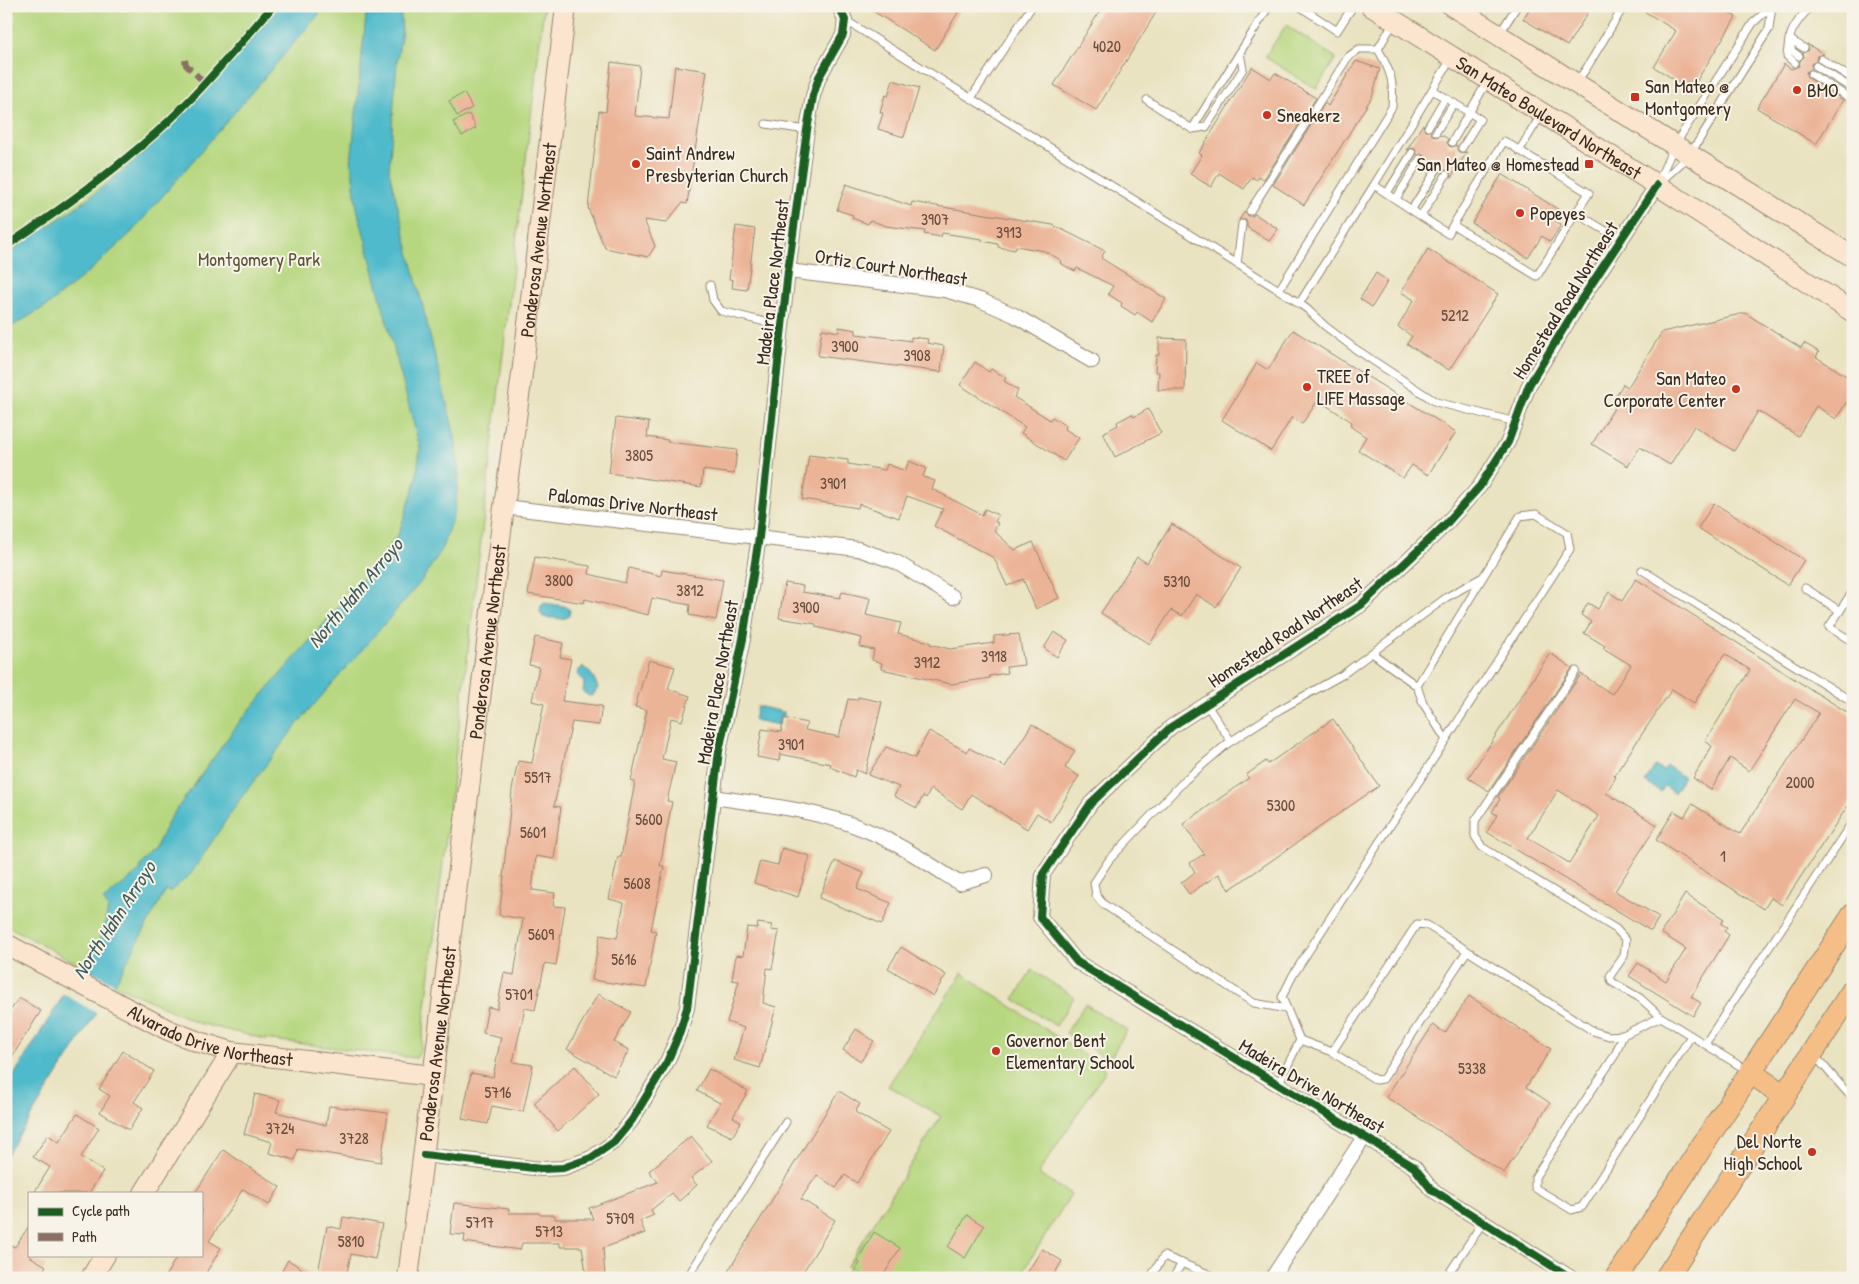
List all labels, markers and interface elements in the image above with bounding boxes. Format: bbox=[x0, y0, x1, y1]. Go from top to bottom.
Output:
house number: 4020 bbox=[1093, 35, 1121, 57]
street label: San Mateo Boulevard Northeast bbox=[1451, 50, 1647, 186]
place label: San Mateo @ Montgomery bbox=[1645, 73, 1731, 121]
place label: BMO bbox=[1807, 77, 1839, 103]
marker: BMO bbox=[1791, 84, 1803, 96]
marker: San Mateo @ Montgomery bbox=[1629, 91, 1641, 103]
place label: Sneakerz bbox=[1277, 102, 1340, 128]
marker: Sneakerz bbox=[1261, 109, 1273, 121]
place label: Saint Andrew Presbyterian Church bbox=[646, 140, 788, 188]
street label: Ponderosa Avenue Northeast bbox=[513, 141, 563, 339]
place label: San Mateo @ Homestead bbox=[1417, 151, 1580, 177]
marker: Saint Andrew Presbyterian Church bbox=[630, 158, 642, 170]
marker: San Mateo @ Homestead bbox=[1583, 158, 1595, 170]
street label: Madeira Place Northeast bbox=[749, 197, 795, 366]
place label: Popeyes bbox=[1530, 200, 1585, 226]
marker: Popeyes bbox=[1514, 207, 1526, 219]
house number: 3907 bbox=[921, 208, 949, 230]
street label: Homestead Road Northeast bbox=[1506, 216, 1624, 384]
house number: 3913 bbox=[996, 221, 1022, 243]
street label: Ortiz Court Northeast bbox=[813, 242, 969, 292]
park label: Montgomery Park bbox=[198, 246, 320, 272]
house number: 5212 bbox=[1441, 304, 1469, 326]
house number: 3900 bbox=[831, 335, 859, 357]
house number: 3908 bbox=[903, 344, 931, 366]
place label: TREE of LIFE Massage bbox=[1317, 363, 1406, 411]
place label: San Mateo Corporate Center bbox=[1604, 365, 1727, 413]
marker: TREE of LIFE Massage bbox=[1301, 381, 1313, 393]
marker: San Mateo Corporate Center bbox=[1730, 383, 1742, 395]
house number: 3805 bbox=[625, 444, 653, 466]
house number: 3901 bbox=[820, 472, 846, 494]
street label: Palomas Drive Northeast bbox=[547, 481, 719, 527]
water label: North Hahn Arroyo bbox=[301, 531, 410, 654]
street label: Ponderosa Avenue Northeast bbox=[462, 543, 512, 741]
house number: 3800 bbox=[545, 569, 573, 591]
house number: 5310 bbox=[1164, 570, 1190, 592]
street label: Homestead Road Northeast bbox=[1202, 570, 1368, 694]
house number: 3812 bbox=[676, 579, 704, 601]
house number: 3900 bbox=[792, 596, 820, 618]
street label: Madeira Place Northeast bbox=[690, 597, 744, 766]
house number: 3918 bbox=[981, 645, 1007, 667]
house number: 3912 bbox=[914, 651, 941, 673]
house number: 3901 bbox=[778, 733, 804, 755]
house number: 5517 bbox=[524, 766, 552, 788]
house number: 2000 bbox=[1786, 771, 1815, 793]
house number: 5300 bbox=[1267, 794, 1295, 816]
house number: 5600 bbox=[635, 808, 663, 830]
house number: 5601 bbox=[520, 821, 546, 843]
house number: 1 bbox=[1720, 845, 1726, 867]
water label: North Hahn Arroyo bbox=[65, 854, 164, 984]
house number: 5608 bbox=[623, 872, 651, 894]
house number: 5609 bbox=[528, 923, 554, 945]
street label: Ponderosa Avenue Northeast bbox=[412, 945, 462, 1143]
house number: 5616 bbox=[611, 948, 637, 970]
house number: 5701 bbox=[505, 983, 533, 1005]
street label: Alvarado Drive Northeast bbox=[123, 998, 295, 1072]
place label: Governor Bent Elementary School bbox=[1006, 1027, 1135, 1075]
street label: Madeira Drive Northeast bbox=[1234, 1032, 1390, 1140]
marker: Governor Bent Elementary School bbox=[990, 1045, 1002, 1057]
house number: 5338 bbox=[1458, 1057, 1486, 1079]
house number: 5716 bbox=[485, 1081, 511, 1103]
house number: 3724 bbox=[266, 1117, 294, 1139]
house number: 3728 bbox=[339, 1127, 369, 1149]
place label: Del Norte High School bbox=[1724, 1128, 1803, 1176]
marker: Del Norte High School bbox=[1806, 1146, 1818, 1158]
legend bbox=[28, 1192, 202, 1256]
text: Cycle path bbox=[72, 1200, 130, 1221]
house number: 5709 bbox=[606, 1207, 634, 1229]
house number: 5717 bbox=[466, 1211, 494, 1233]
house number: 5713 bbox=[535, 1220, 563, 1242]
text: Path bbox=[72, 1226, 97, 1247]
house number: 5810 bbox=[338, 1230, 364, 1252]

